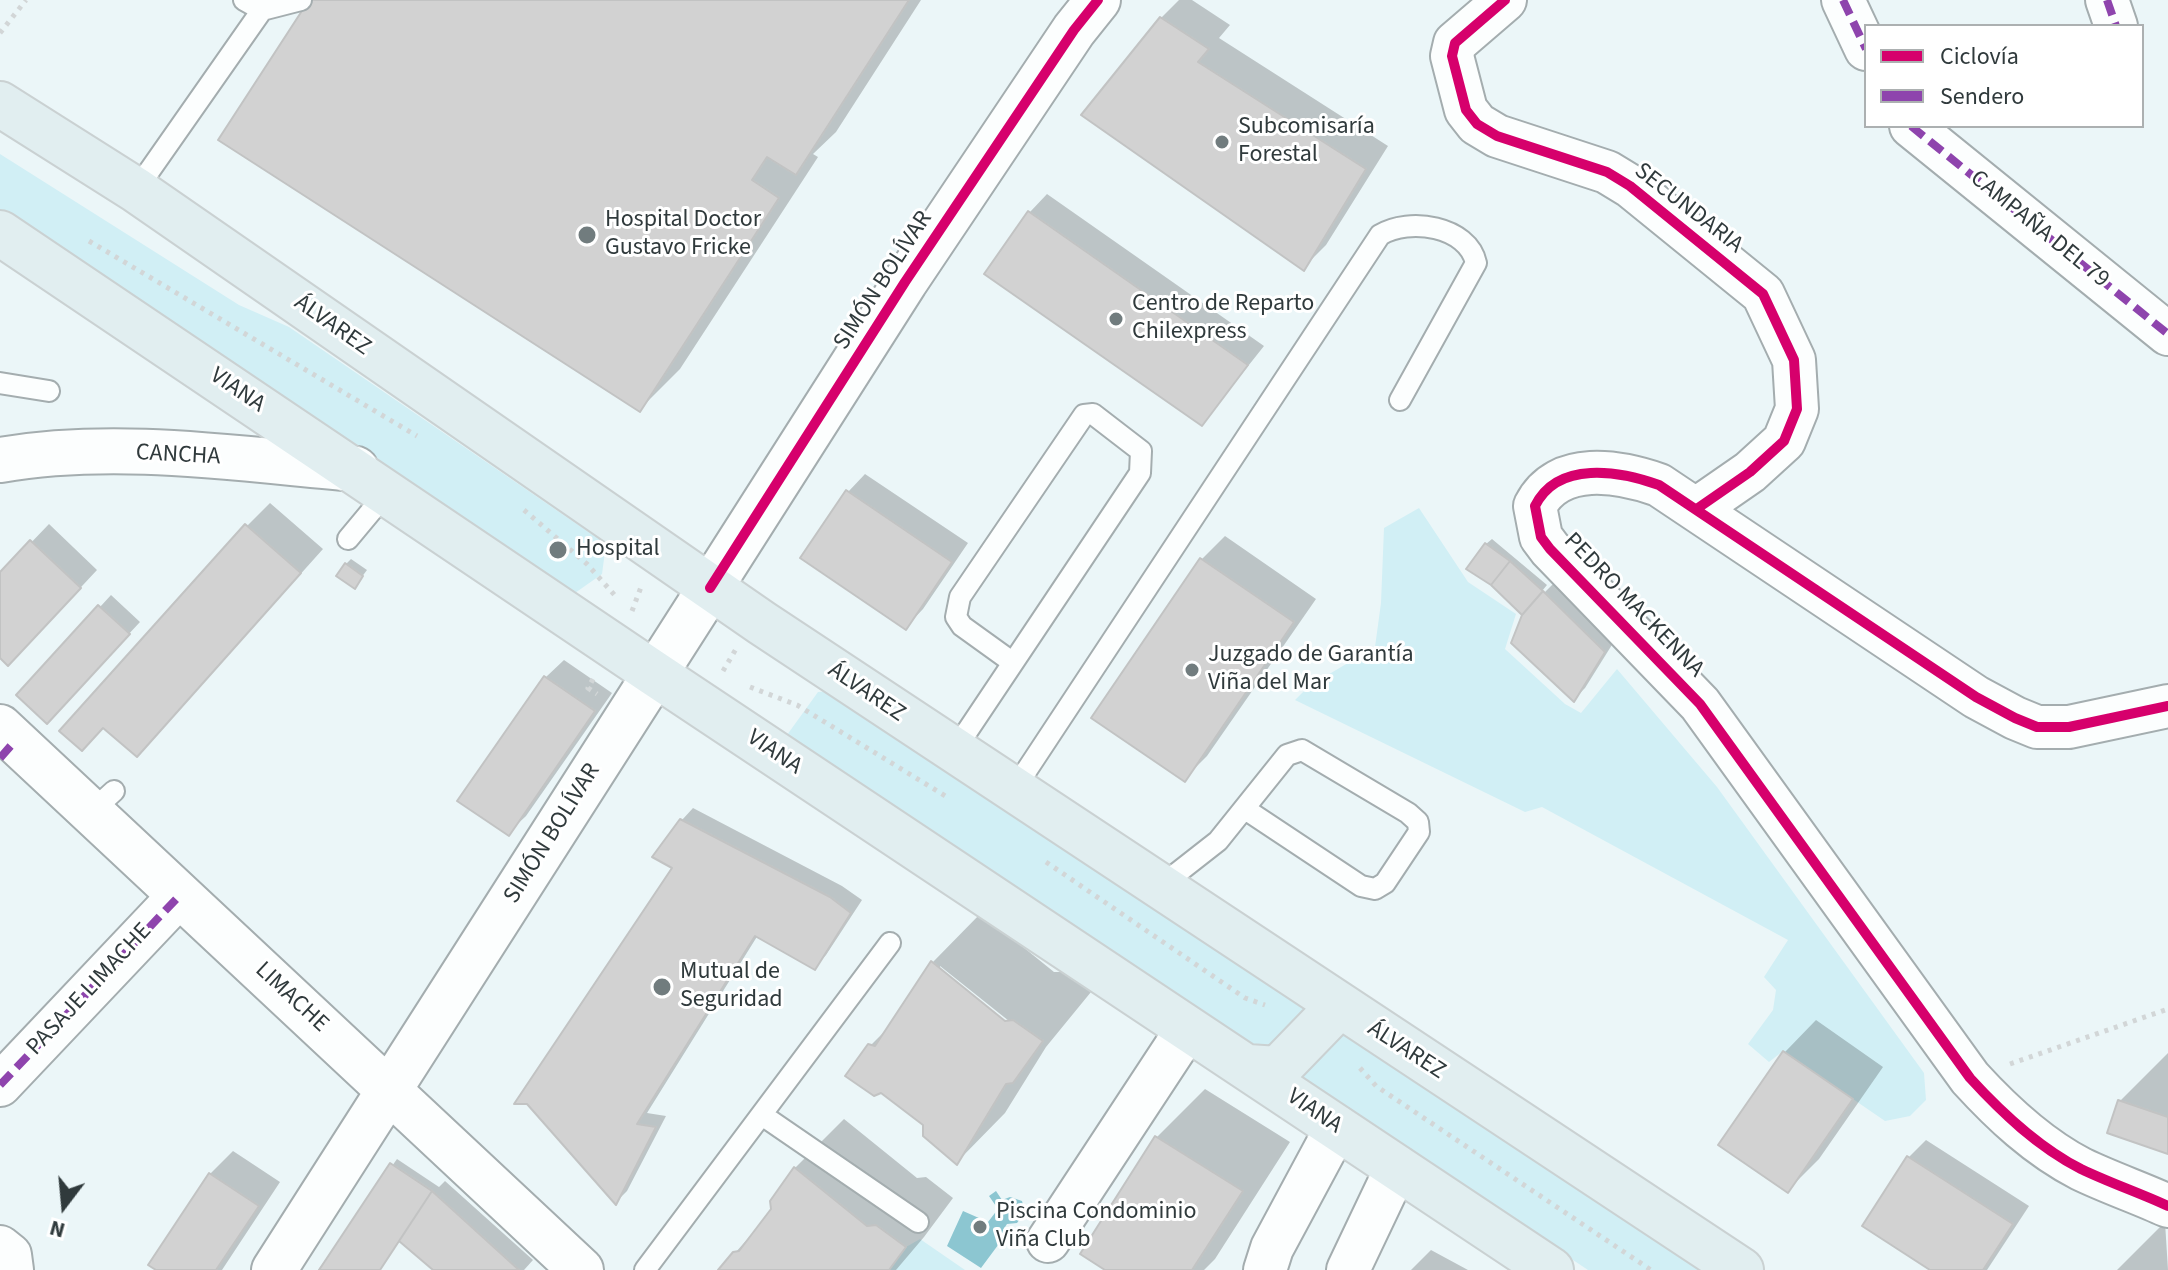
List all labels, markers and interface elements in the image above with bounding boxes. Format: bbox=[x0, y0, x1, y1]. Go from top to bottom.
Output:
legend bbox=[1864, 24, 2144, 128]
text: Ciclovía bbox=[1940, 39, 2019, 74]
text: Sendero bbox=[1940, 79, 2024, 114]
place label: Subcomisaría Forestal bbox=[1238, 114, 1375, 170]
marker: Subcomisaría Forestal bbox=[1213, 133, 1231, 151]
street label: SECUNDARIA bbox=[1628, 158, 1748, 260]
street label: CAMPAÑA DEL 79 bbox=[1964, 165, 2114, 295]
street label: SIMÓN BOLÍVAR bbox=[828, 206, 940, 356]
place label: Hospital Doctor Gustavo Fricke bbox=[605, 207, 761, 263]
marker: Hospital Doctor Gustavo Fricke bbox=[576, 224, 598, 246]
street label: ÁLVAREZ bbox=[288, 289, 376, 363]
place label: Centro de Reparto Chilexpress bbox=[1132, 291, 1314, 347]
marker: Centro de Reparto Chilexpress bbox=[1107, 310, 1125, 328]
street label: VIANA bbox=[204, 362, 270, 420]
street label: CANCHA bbox=[135, 439, 221, 473]
street label: PEDRO MACKENNA bbox=[1557, 528, 1709, 684]
place label: Hospital bbox=[576, 536, 660, 564]
marker: Hospital bbox=[547, 539, 569, 561]
place label: Juzgado de Garantía Viña del Mar bbox=[1208, 642, 1414, 698]
street label: ÁLVAREZ bbox=[822, 657, 910, 729]
marker: Juzgado de Garantía Viña del Mar bbox=[1183, 661, 1201, 679]
street label: VIANA bbox=[741, 724, 807, 782]
street label: SIMÓN BOLÍVAR bbox=[499, 759, 607, 909]
street label: PASAJE LIMACHE bbox=[21, 918, 159, 1062]
street label: LIMACHE bbox=[248, 957, 334, 1039]
place label: Mutual de Seguridad bbox=[680, 959, 783, 1015]
marker: Mutual de Seguridad bbox=[651, 976, 673, 998]
street label: ÁLVAREZ bbox=[1362, 1015, 1450, 1087]
street label: VIANA bbox=[1281, 1083, 1347, 1141]
north arrow bbox=[24, 1166, 104, 1246]
place label: Piscina Condominio Viña Club bbox=[996, 1199, 1196, 1255]
text: N bbox=[46, 1212, 69, 1246]
marker: Piscina Condominio Viña Club bbox=[971, 1218, 989, 1236]

